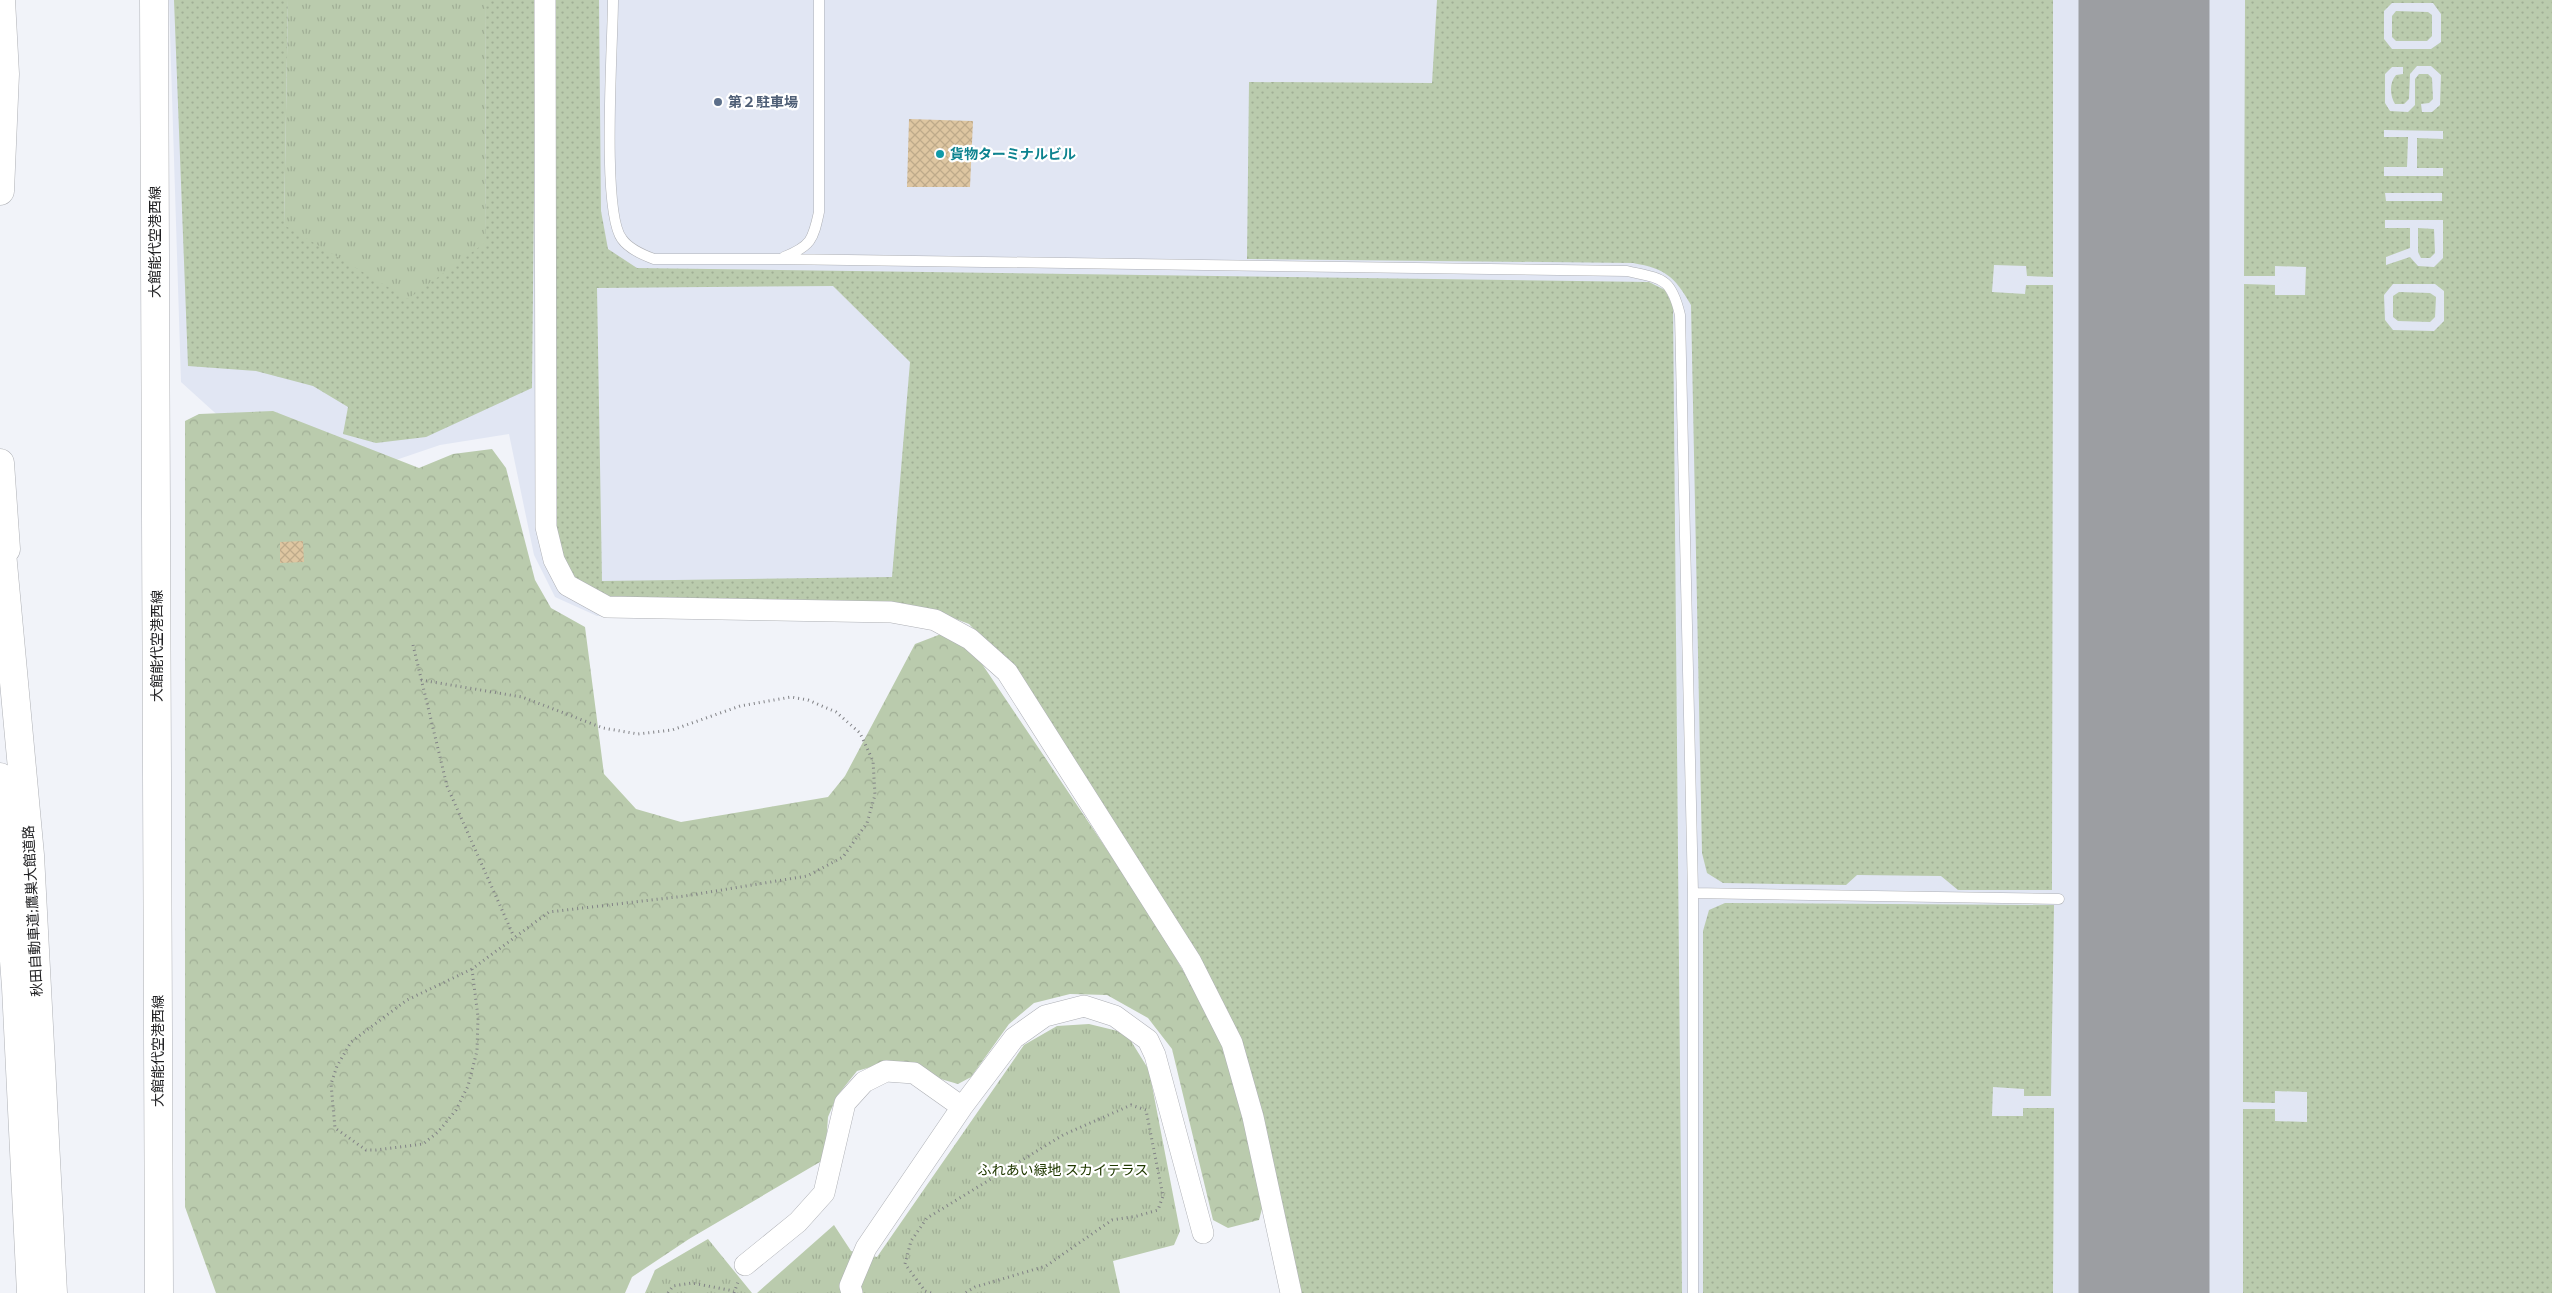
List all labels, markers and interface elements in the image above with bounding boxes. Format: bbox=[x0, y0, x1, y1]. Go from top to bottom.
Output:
place label: 第２駐車場 bbox=[728, 94, 798, 111]
marker: 第２駐車場 bbox=[712, 96, 724, 108]
place label: 貨物ターミナルビル bbox=[950, 146, 1076, 163]
marker: 貨物ターミナルビル bbox=[934, 148, 946, 160]
street label: 大館能代空港西線 bbox=[147, 186, 164, 298]
street label: 大館能代空港西線 bbox=[149, 590, 166, 702]
street label: 秋田自動車道;鷹巣大館道路 bbox=[20, 825, 46, 997]
street label: 大館能代空港西線 bbox=[150, 995, 167, 1107]
park label: ふれあい緑地 スカイテラス bbox=[978, 1162, 1148, 1179]

